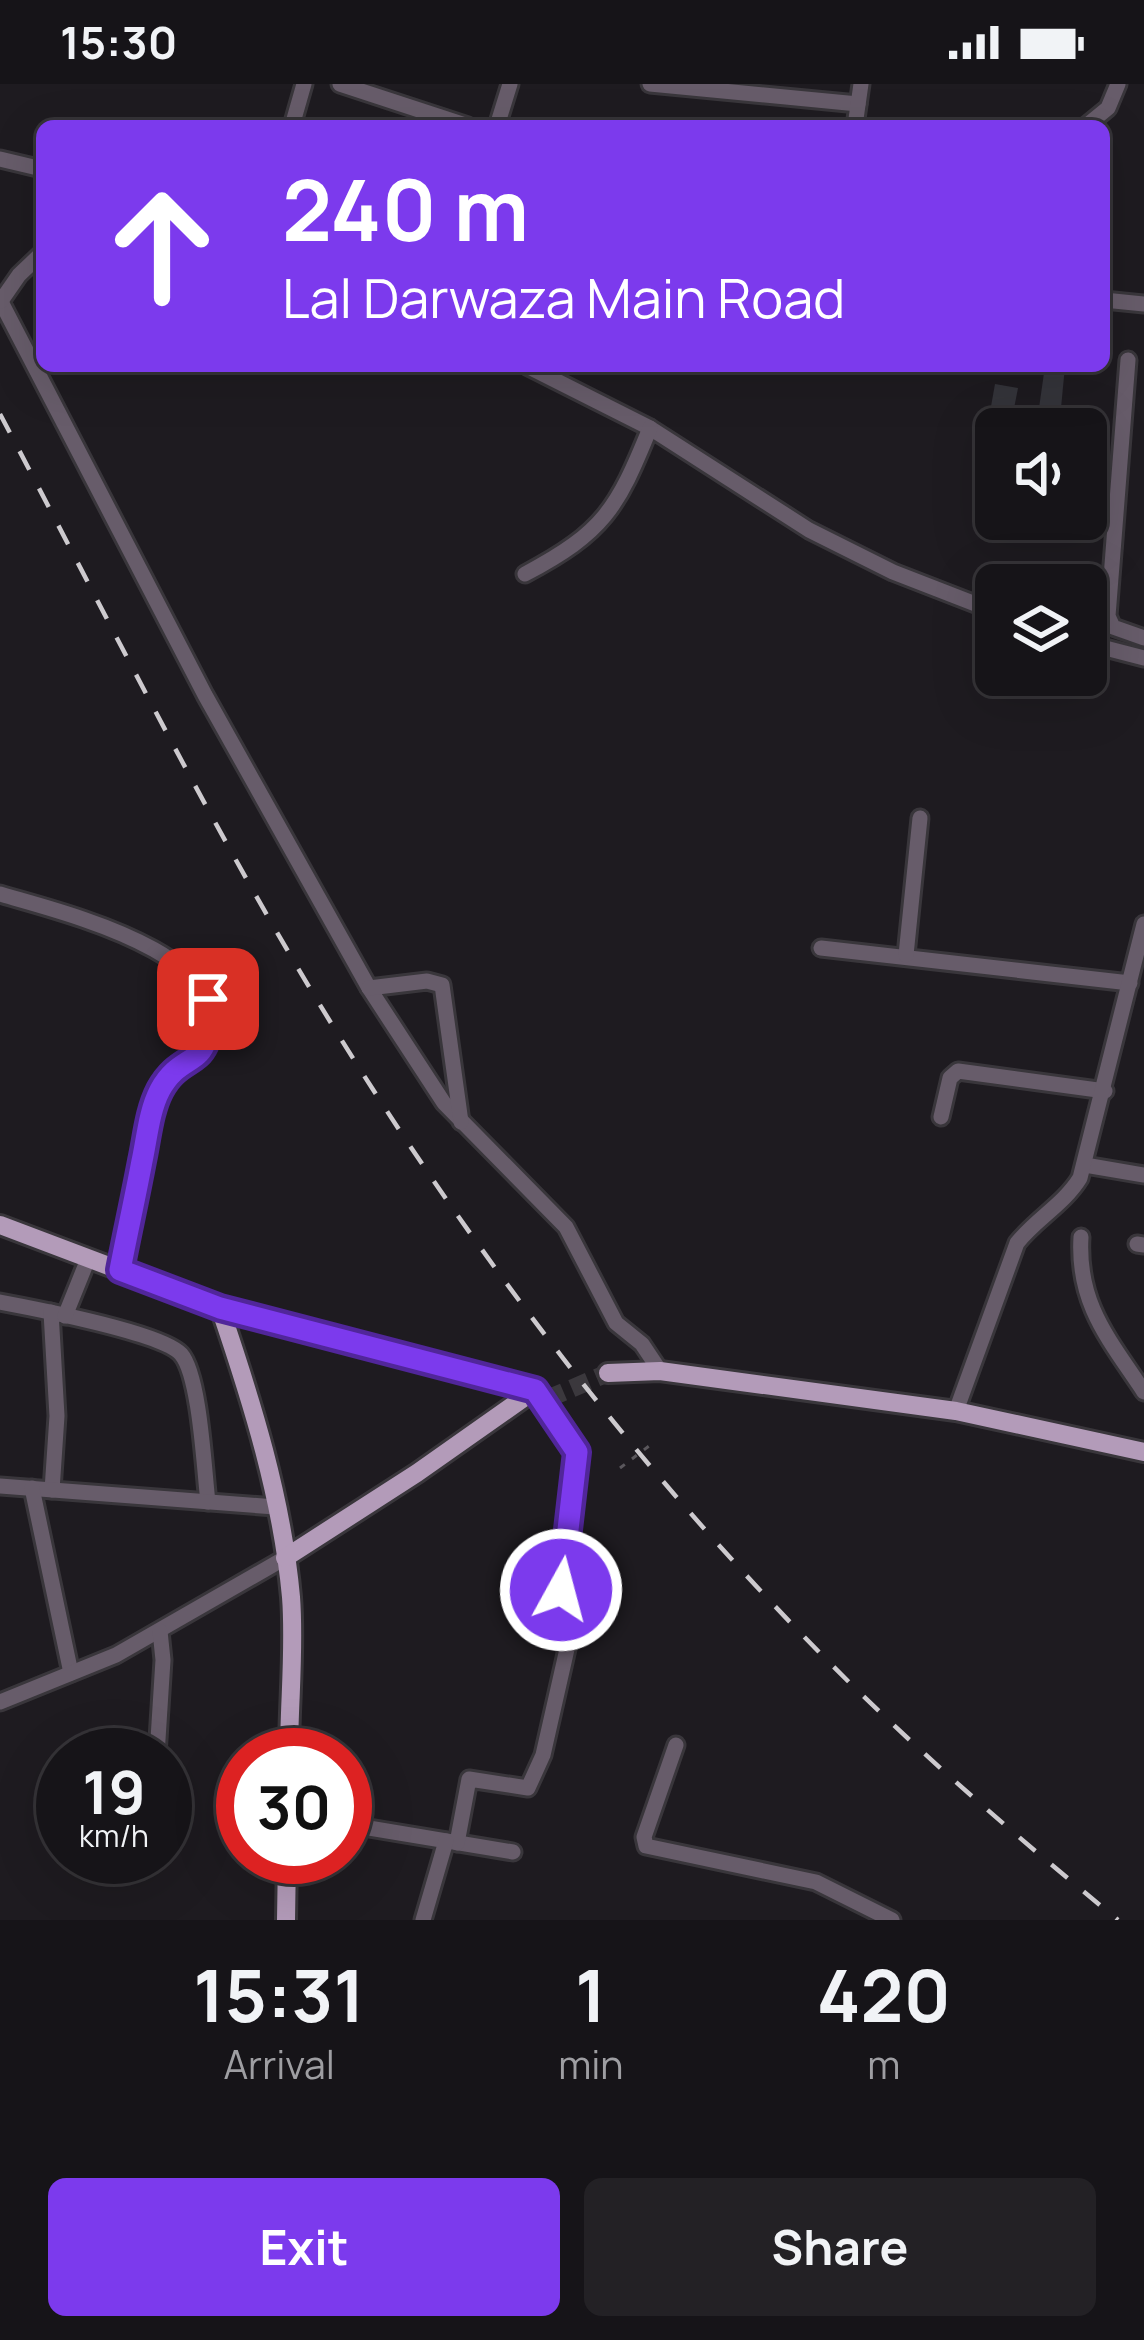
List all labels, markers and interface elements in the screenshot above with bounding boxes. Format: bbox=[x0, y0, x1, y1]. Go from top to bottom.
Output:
text: 15:30 bbox=[60, 11, 177, 73]
text: 240 m bbox=[282, 151, 529, 266]
icon: ahead bbox=[84, 168, 240, 324]
text: Lal Darwaza Main Road bbox=[282, 260, 845, 334]
map controls bbox=[975, 408, 1107, 696]
button: sound bbox=[975, 408, 1107, 540]
button: layers bbox=[975, 564, 1107, 696]
pin bbox=[157, 948, 259, 1050]
icon: arrive bbox=[175, 966, 241, 1032]
position arrow bbox=[498, 1527, 624, 1653]
speed limit sign: 30 bbox=[216, 1728, 372, 1884]
text: 19 bbox=[82, 1750, 146, 1832]
text: km/h bbox=[79, 1815, 149, 1856]
text: 15:31 bbox=[193, 1945, 365, 2044]
text: 1 bbox=[575, 1945, 607, 2044]
text: 420 bbox=[817, 1945, 951, 2044]
text: Arrival bbox=[223, 2037, 335, 2091]
text: min bbox=[558, 2037, 624, 2091]
text: m bbox=[867, 2037, 900, 2091]
button: Exit bbox=[48, 2178, 560, 2316]
button: Share bbox=[584, 2178, 1096, 2316]

